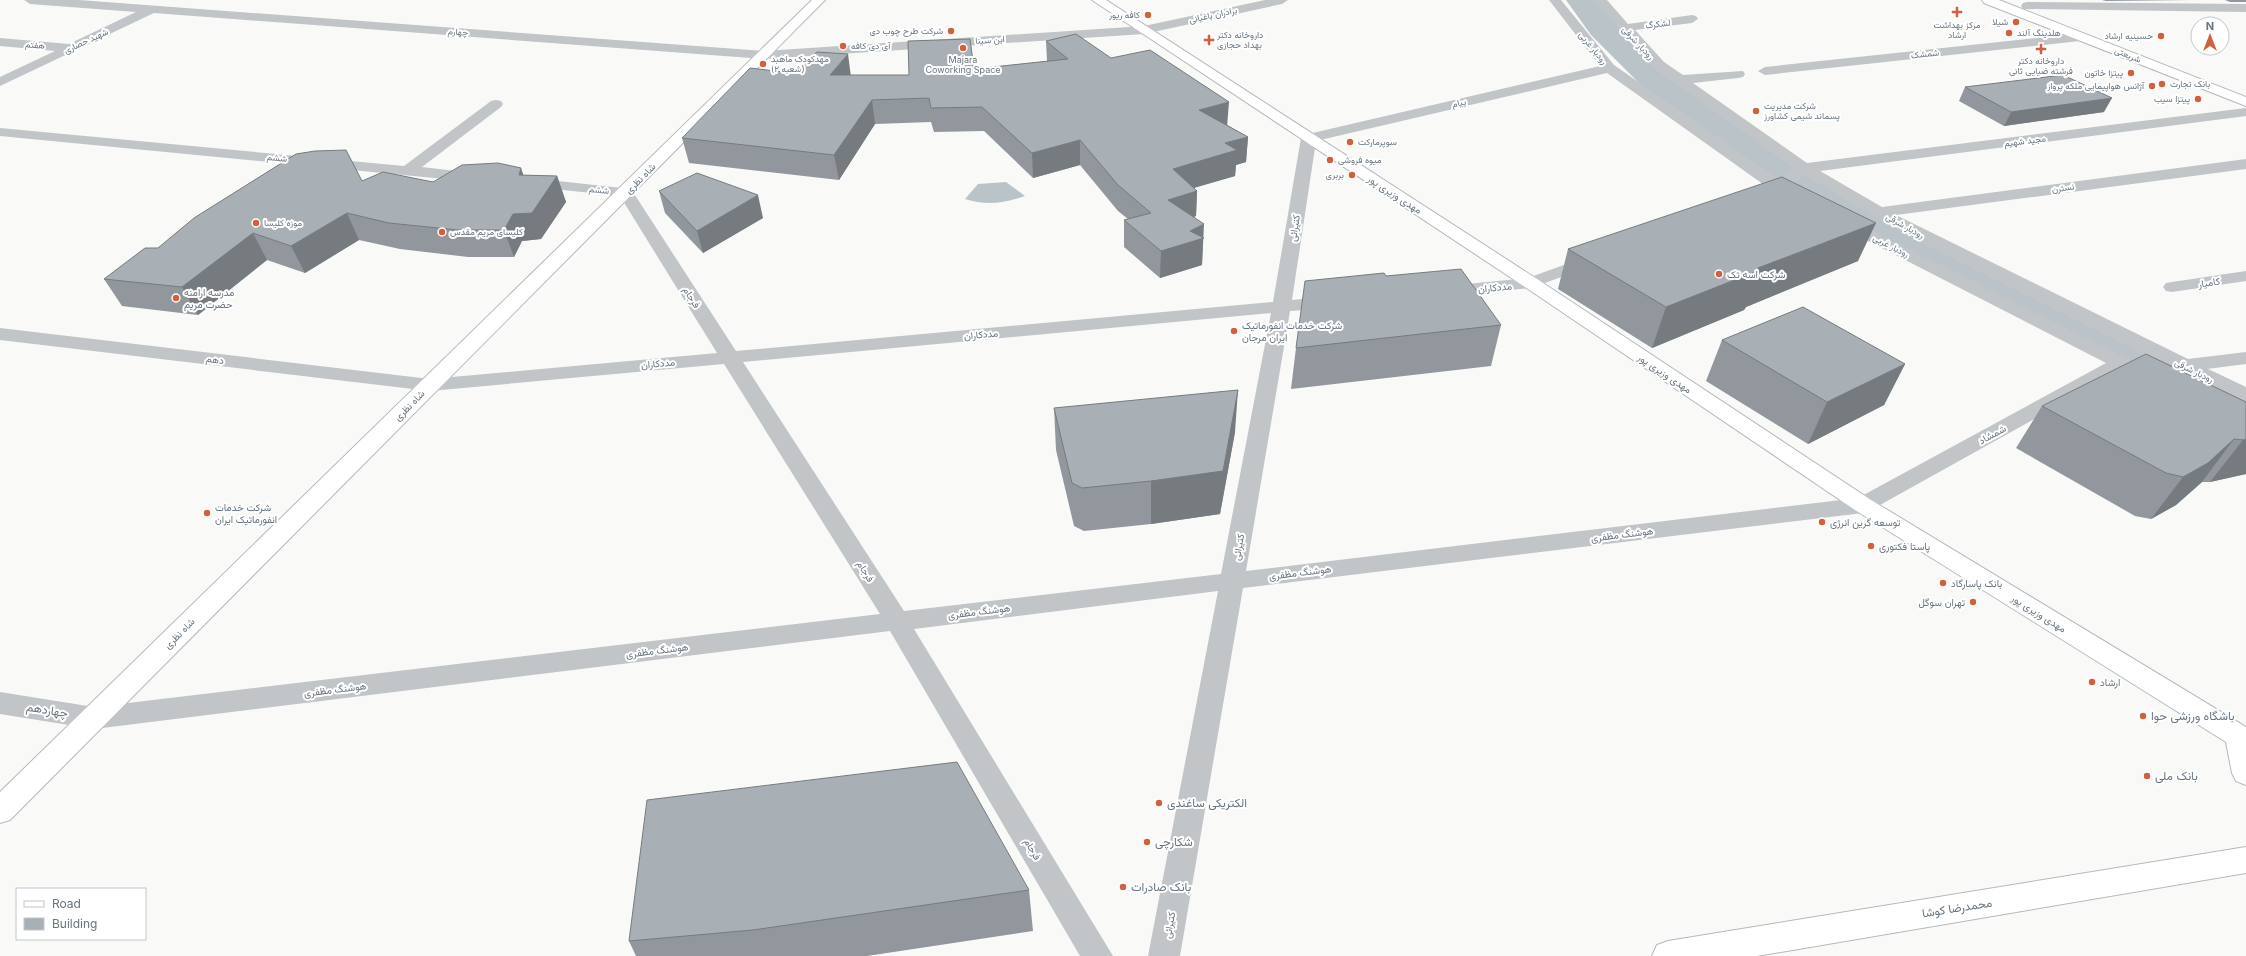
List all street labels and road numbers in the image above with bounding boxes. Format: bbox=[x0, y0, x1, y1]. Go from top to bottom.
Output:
street label: برادران باغیانی bbox=[1188, 4, 1238, 26]
street label: لشکرگ bbox=[1645, 17, 1671, 31]
street label: رودبار شرقی bbox=[1619, 24, 1657, 62]
street label: شهید حصاری bbox=[62, 25, 110, 57]
street label: چهارم bbox=[447, 25, 469, 39]
street label: رودبار غربی bbox=[1576, 29, 1610, 67]
street label: ابن سینا bbox=[975, 33, 1005, 46]
street label: هفتم bbox=[25, 38, 45, 52]
street label: شریعتی bbox=[2113, 44, 2143, 66]
street label: شمشک bbox=[1910, 47, 1940, 60]
street label: پیام bbox=[1451, 96, 1467, 110]
street label: مجید شهیم bbox=[2003, 132, 2047, 150]
street label: ششم bbox=[266, 151, 288, 165]
street label: شاه نظری bbox=[622, 160, 659, 197]
street label: مهدی وزیری پور bbox=[1364, 172, 1424, 218]
street label: نسترن bbox=[2051, 180, 2075, 196]
street label: ششم bbox=[588, 183, 610, 197]
street label: رودبار شرقی bbox=[1884, 211, 1926, 241]
street label: کتیرائی bbox=[1286, 213, 1303, 242]
street label: رودبار غربی bbox=[1871, 232, 1911, 260]
street label: کامیار bbox=[2196, 274, 2222, 291]
street label: مددکاران bbox=[1477, 280, 1513, 295]
street label: فرجام bbox=[680, 284, 704, 311]
street label: مددکاران bbox=[963, 327, 999, 342]
street label: مهدی وزیری پور bbox=[1634, 350, 1694, 397]
street label: دهم bbox=[205, 352, 225, 367]
street label: مددکاران bbox=[640, 356, 676, 371]
street label: رودبار شرقی bbox=[2173, 356, 2215, 386]
street label: شاه نظری bbox=[391, 387, 428, 424]
street label: شمشاد bbox=[1976, 422, 2008, 446]
street label: هوشنگ مظفری bbox=[1590, 524, 1654, 545]
street label: کتیرائی bbox=[1230, 532, 1247, 562]
street label: فرجام bbox=[854, 558, 877, 585]
street label: هوشنگ مظفری bbox=[1268, 562, 1332, 583]
street label: مهدی وزیری پور bbox=[2008, 591, 2069, 636]
street label: هوشنگ مظفری bbox=[947, 601, 1011, 622]
street label: شاه نظری bbox=[161, 615, 198, 652]
street label: هوشنگ مظفری bbox=[625, 640, 689, 661]
street label: هوشنگ مظفری bbox=[303, 679, 367, 700]
street label: چهاردهم bbox=[25, 699, 69, 721]
street label: فرجام bbox=[1021, 836, 1044, 863]
street label: محمدرضا کوشا bbox=[1921, 895, 1993, 921]
street label: کتیرائی bbox=[1161, 910, 1178, 940]

